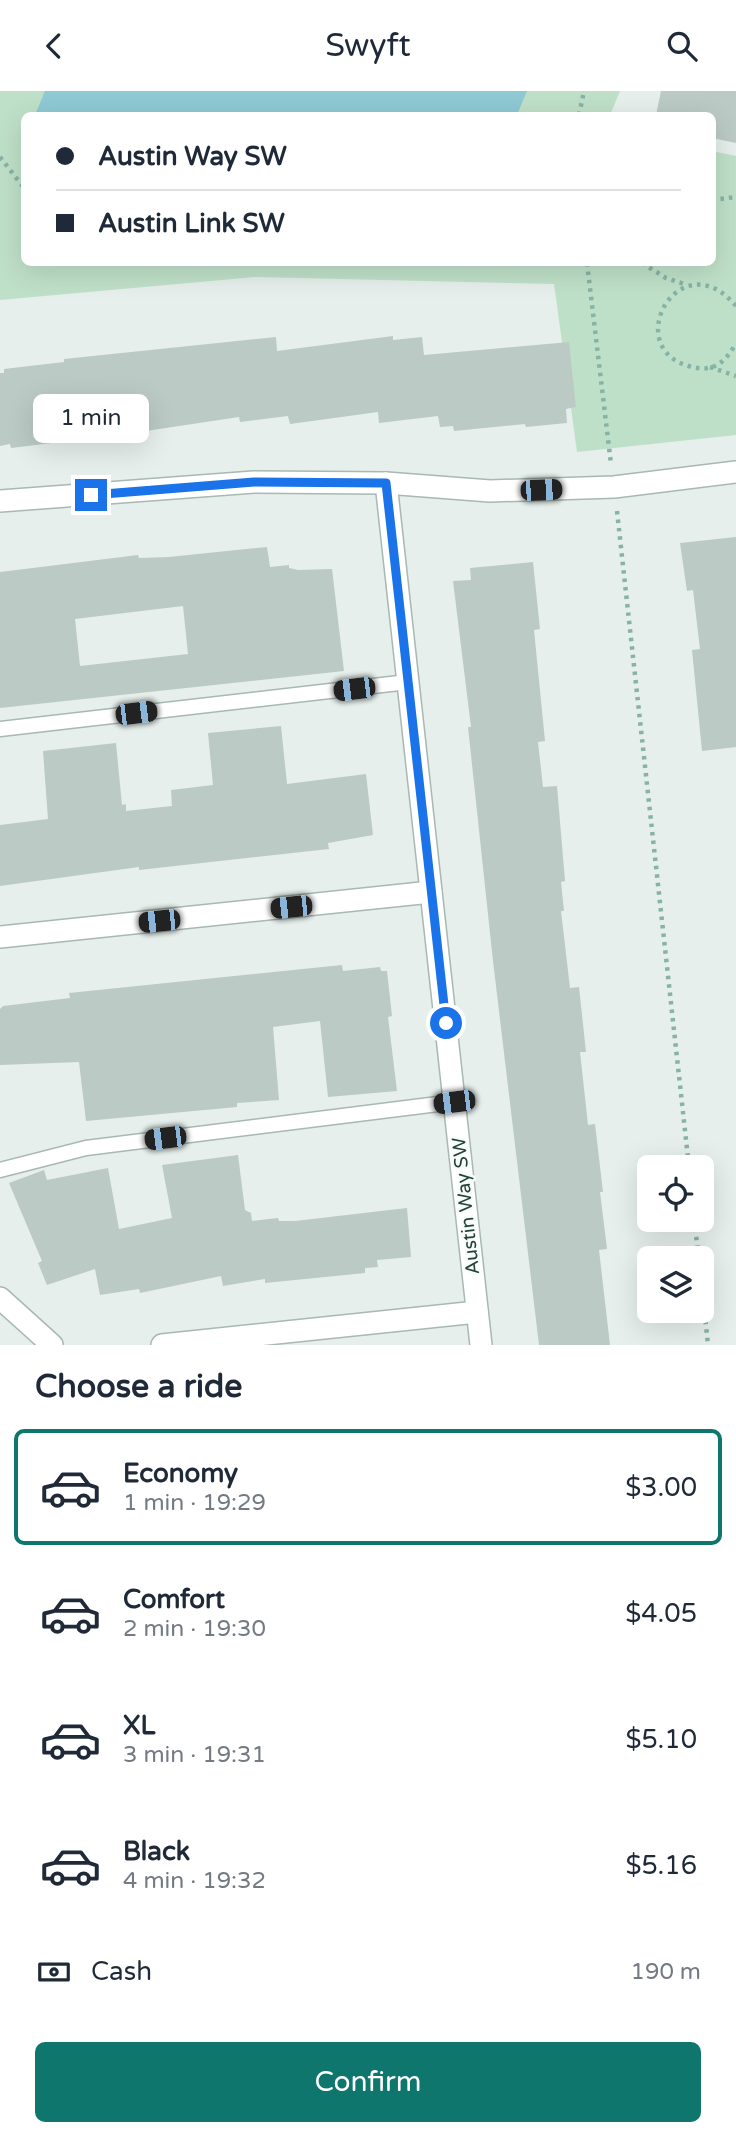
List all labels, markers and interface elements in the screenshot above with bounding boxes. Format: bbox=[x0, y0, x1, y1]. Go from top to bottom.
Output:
icon: back bbox=[35, 27, 73, 65]
text: Swyft bbox=[325, 27, 411, 65]
icon: search bbox=[663, 27, 701, 65]
text: Austin Way SW bbox=[98, 141, 287, 172]
text: Austin Link SW bbox=[98, 208, 285, 239]
callout: 1 min bbox=[33, 393, 149, 443]
text: 1 min bbox=[60, 404, 122, 432]
route end bbox=[75, 479, 107, 511]
car bbox=[520, 479, 563, 501]
car bbox=[332, 676, 377, 702]
car bbox=[114, 700, 159, 726]
car bbox=[270, 894, 313, 920]
car bbox=[138, 908, 181, 934]
route start bbox=[430, 1007, 462, 1039]
car bbox=[432, 1089, 477, 1115]
car bbox=[143, 1125, 188, 1151]
street label: Austin Way SW bbox=[448, 1136, 484, 1276]
map controls bbox=[637, 1155, 714, 1323]
button: locate bbox=[637, 1155, 714, 1232]
button: layers bbox=[637, 1246, 714, 1323]
text: Choose a ride bbox=[35, 1368, 242, 1406]
icon: car bbox=[39, 1456, 102, 1519]
text: Economy bbox=[123, 1458, 238, 1489]
text: $3.00 bbox=[625, 1472, 697, 1503]
text: 1 min · 19:29 bbox=[123, 1489, 266, 1517]
icon: car bbox=[39, 1582, 102, 1645]
text: Comfort bbox=[123, 1584, 225, 1615]
text: $4.05 bbox=[625, 1598, 697, 1629]
text: 2 min · 19:30 bbox=[123, 1615, 266, 1643]
icon: car bbox=[39, 1708, 102, 1771]
text: XL bbox=[123, 1710, 155, 1741]
text: $5.10 bbox=[625, 1724, 697, 1755]
text: 3 min · 19:31 bbox=[123, 1741, 266, 1769]
icon: car bbox=[39, 1834, 102, 1897]
text: Black bbox=[123, 1836, 190, 1867]
text: $5.16 bbox=[625, 1850, 697, 1881]
text: 4 min · 19:32 bbox=[123, 1867, 266, 1895]
icon: cash bbox=[35, 1953, 73, 1991]
text: Cash bbox=[91, 1956, 152, 1987]
text: 190 m bbox=[631, 1958, 701, 1986]
button: Confirm bbox=[35, 2042, 701, 2122]

